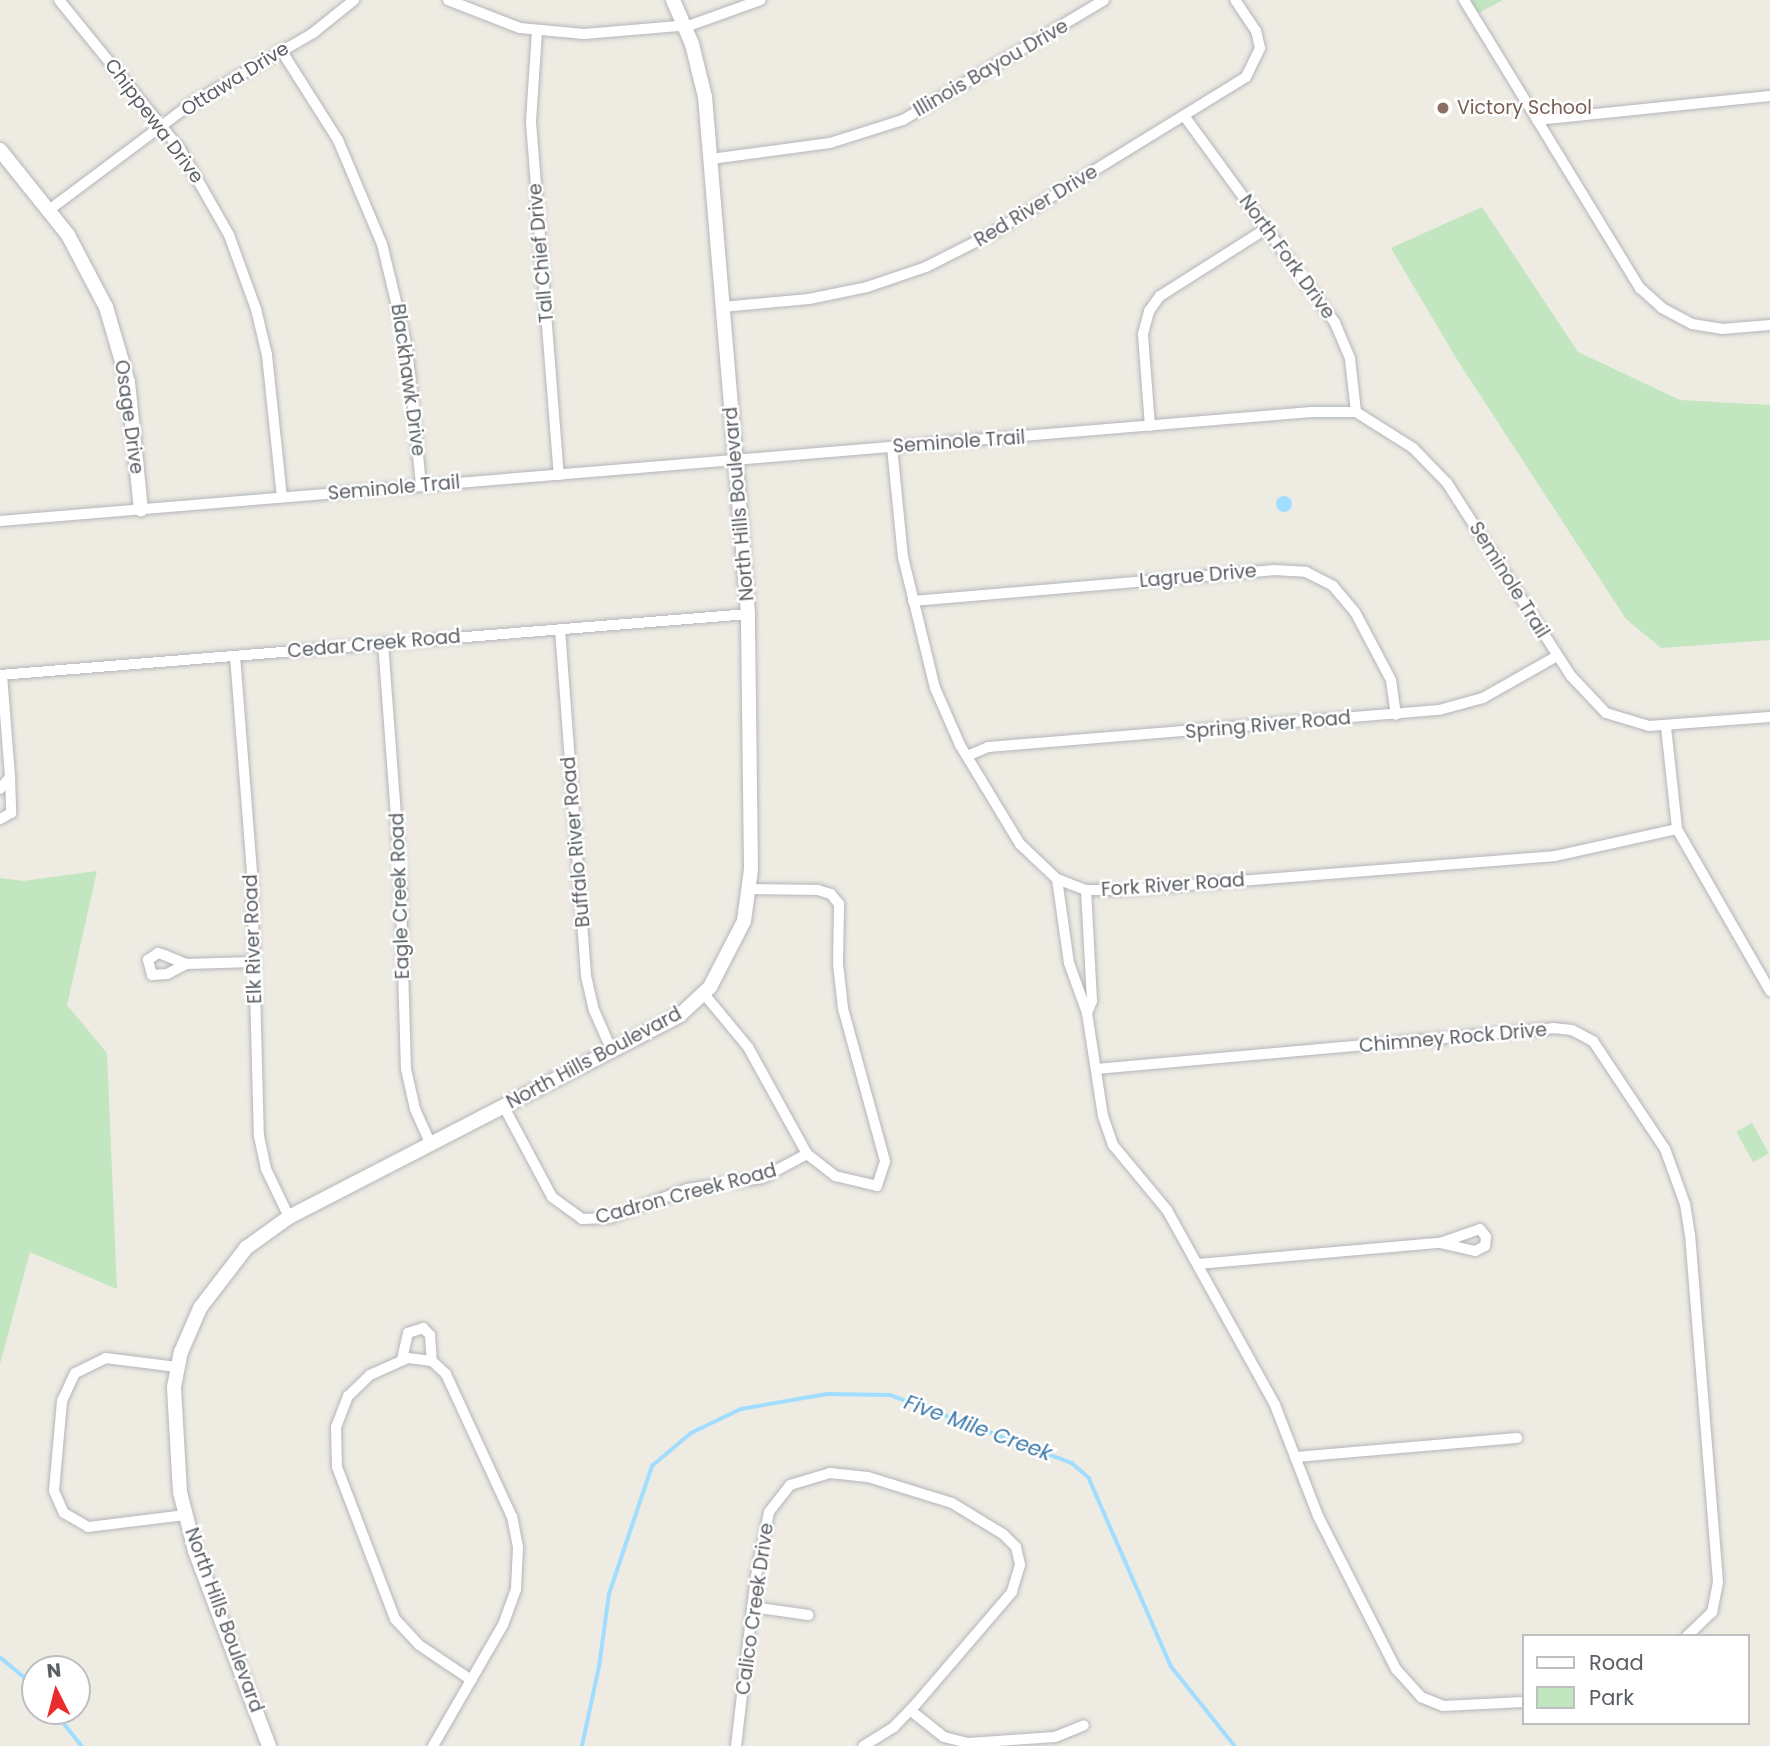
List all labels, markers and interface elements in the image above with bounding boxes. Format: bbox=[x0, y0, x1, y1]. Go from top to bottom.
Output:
street label: Illinois Bayou Drive bbox=[910, 14, 1072, 122]
street label: Ottawa Drive bbox=[177, 37, 293, 121]
street label: Chippewa Drive bbox=[100, 54, 208, 188]
place label: Victory School bbox=[1457, 97, 1592, 119]
marker: Victory School bbox=[1435, 100, 1451, 116]
street label: Red River Drive bbox=[970, 160, 1102, 252]
street label: Tall Chief Drive bbox=[524, 182, 558, 324]
street label: North Fork Drive bbox=[1234, 190, 1340, 324]
street label: Blackhawk Drive bbox=[386, 302, 430, 458]
street label: Osage Drive bbox=[110, 358, 148, 476]
street label: North Hills Boulevard bbox=[719, 406, 759, 602]
street label: Seminole Trail bbox=[892, 426, 1026, 458]
street label: Seminole Trail bbox=[327, 471, 461, 505]
street label: Seminole Trail bbox=[1464, 518, 1554, 642]
street label: Lagrue Drive bbox=[1138, 560, 1258, 592]
street label: Cedar Creek Road bbox=[286, 625, 462, 663]
street label: Spring River Road bbox=[1184, 706, 1352, 744]
street label: Buffalo River Road bbox=[557, 756, 595, 928]
street label: Eagle Creek Road bbox=[386, 812, 414, 980]
street label: Fork River Road bbox=[1100, 869, 1246, 901]
street label: Elk River Road bbox=[239, 874, 267, 1004]
street label: North Hills Boulevard bbox=[503, 1002, 685, 1114]
street label: Chimney Rock Drive bbox=[1358, 1018, 1548, 1058]
street label: Cadron Creek Road bbox=[593, 1159, 779, 1229]
water label: Five Mile Creek bbox=[901, 1390, 1055, 1466]
street label: Calico Creek Drive bbox=[732, 1522, 778, 1696]
street label: North Hills Boulevard bbox=[180, 1525, 268, 1715]
legend bbox=[1522, 1634, 1749, 1725]
text: Road bbox=[1589, 1648, 1644, 1677]
north arrow bbox=[21, 1655, 91, 1725]
text: N bbox=[45, 1656, 62, 1685]
text: Park bbox=[1589, 1683, 1634, 1712]

